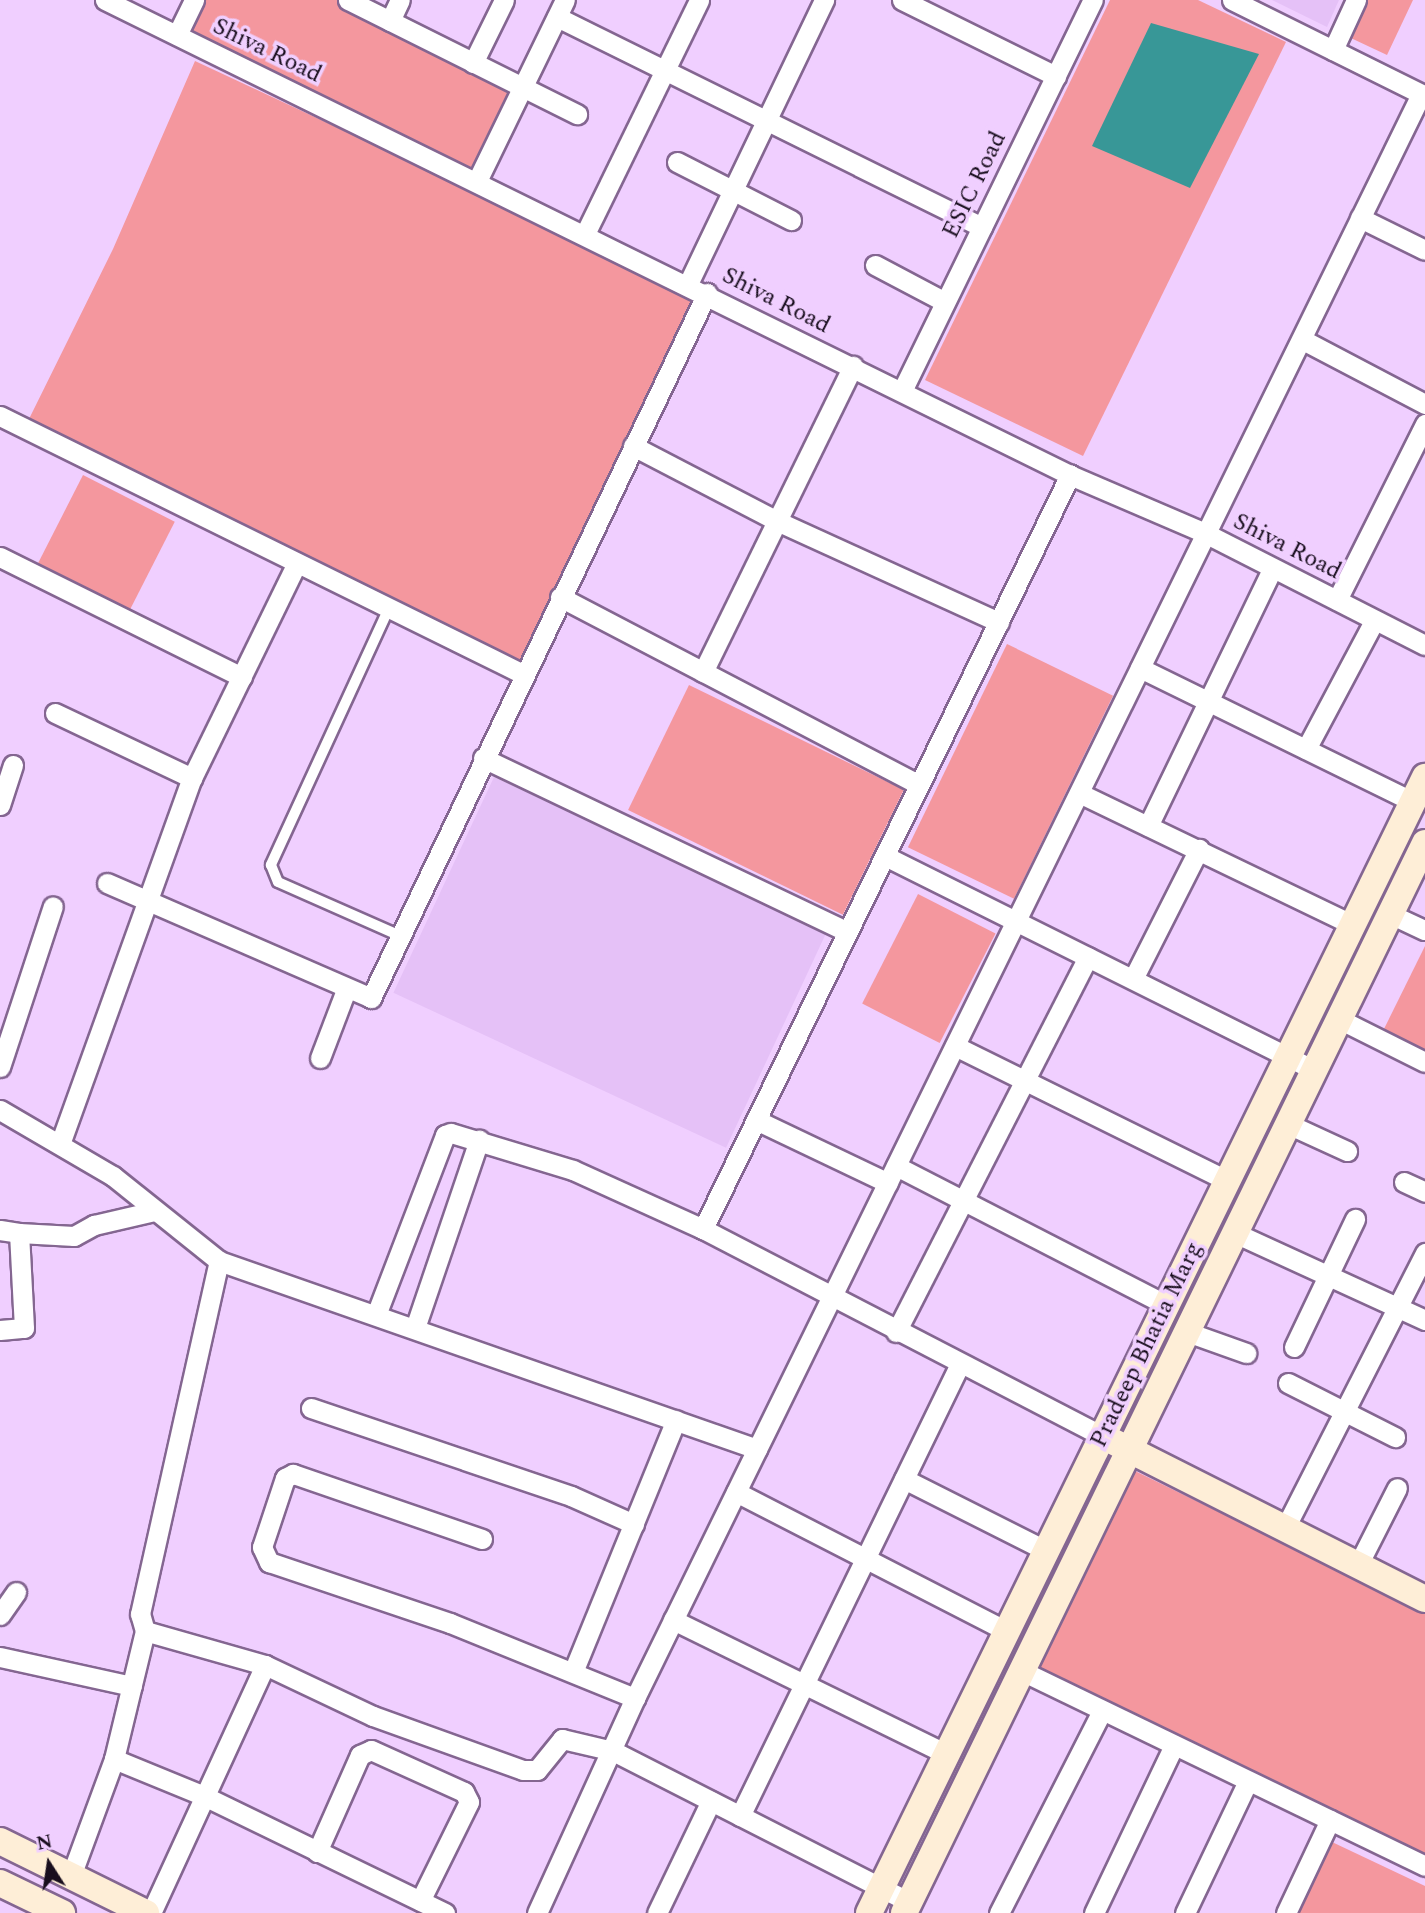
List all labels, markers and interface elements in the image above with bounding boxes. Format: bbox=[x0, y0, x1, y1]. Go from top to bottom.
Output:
street label: Shiva Road bbox=[208, 12, 326, 90]
street label: ESIC Road bbox=[937, 127, 1013, 243]
street label: Shiva Road bbox=[717, 262, 835, 340]
street label: Shiva Road bbox=[1228, 508, 1346, 586]
street label: Pradeep Bhatia Marg bbox=[1085, 1238, 1209, 1452]
text: N bbox=[34, 1827, 55, 1859]
north arrow bbox=[14, 1829, 84, 1899]

